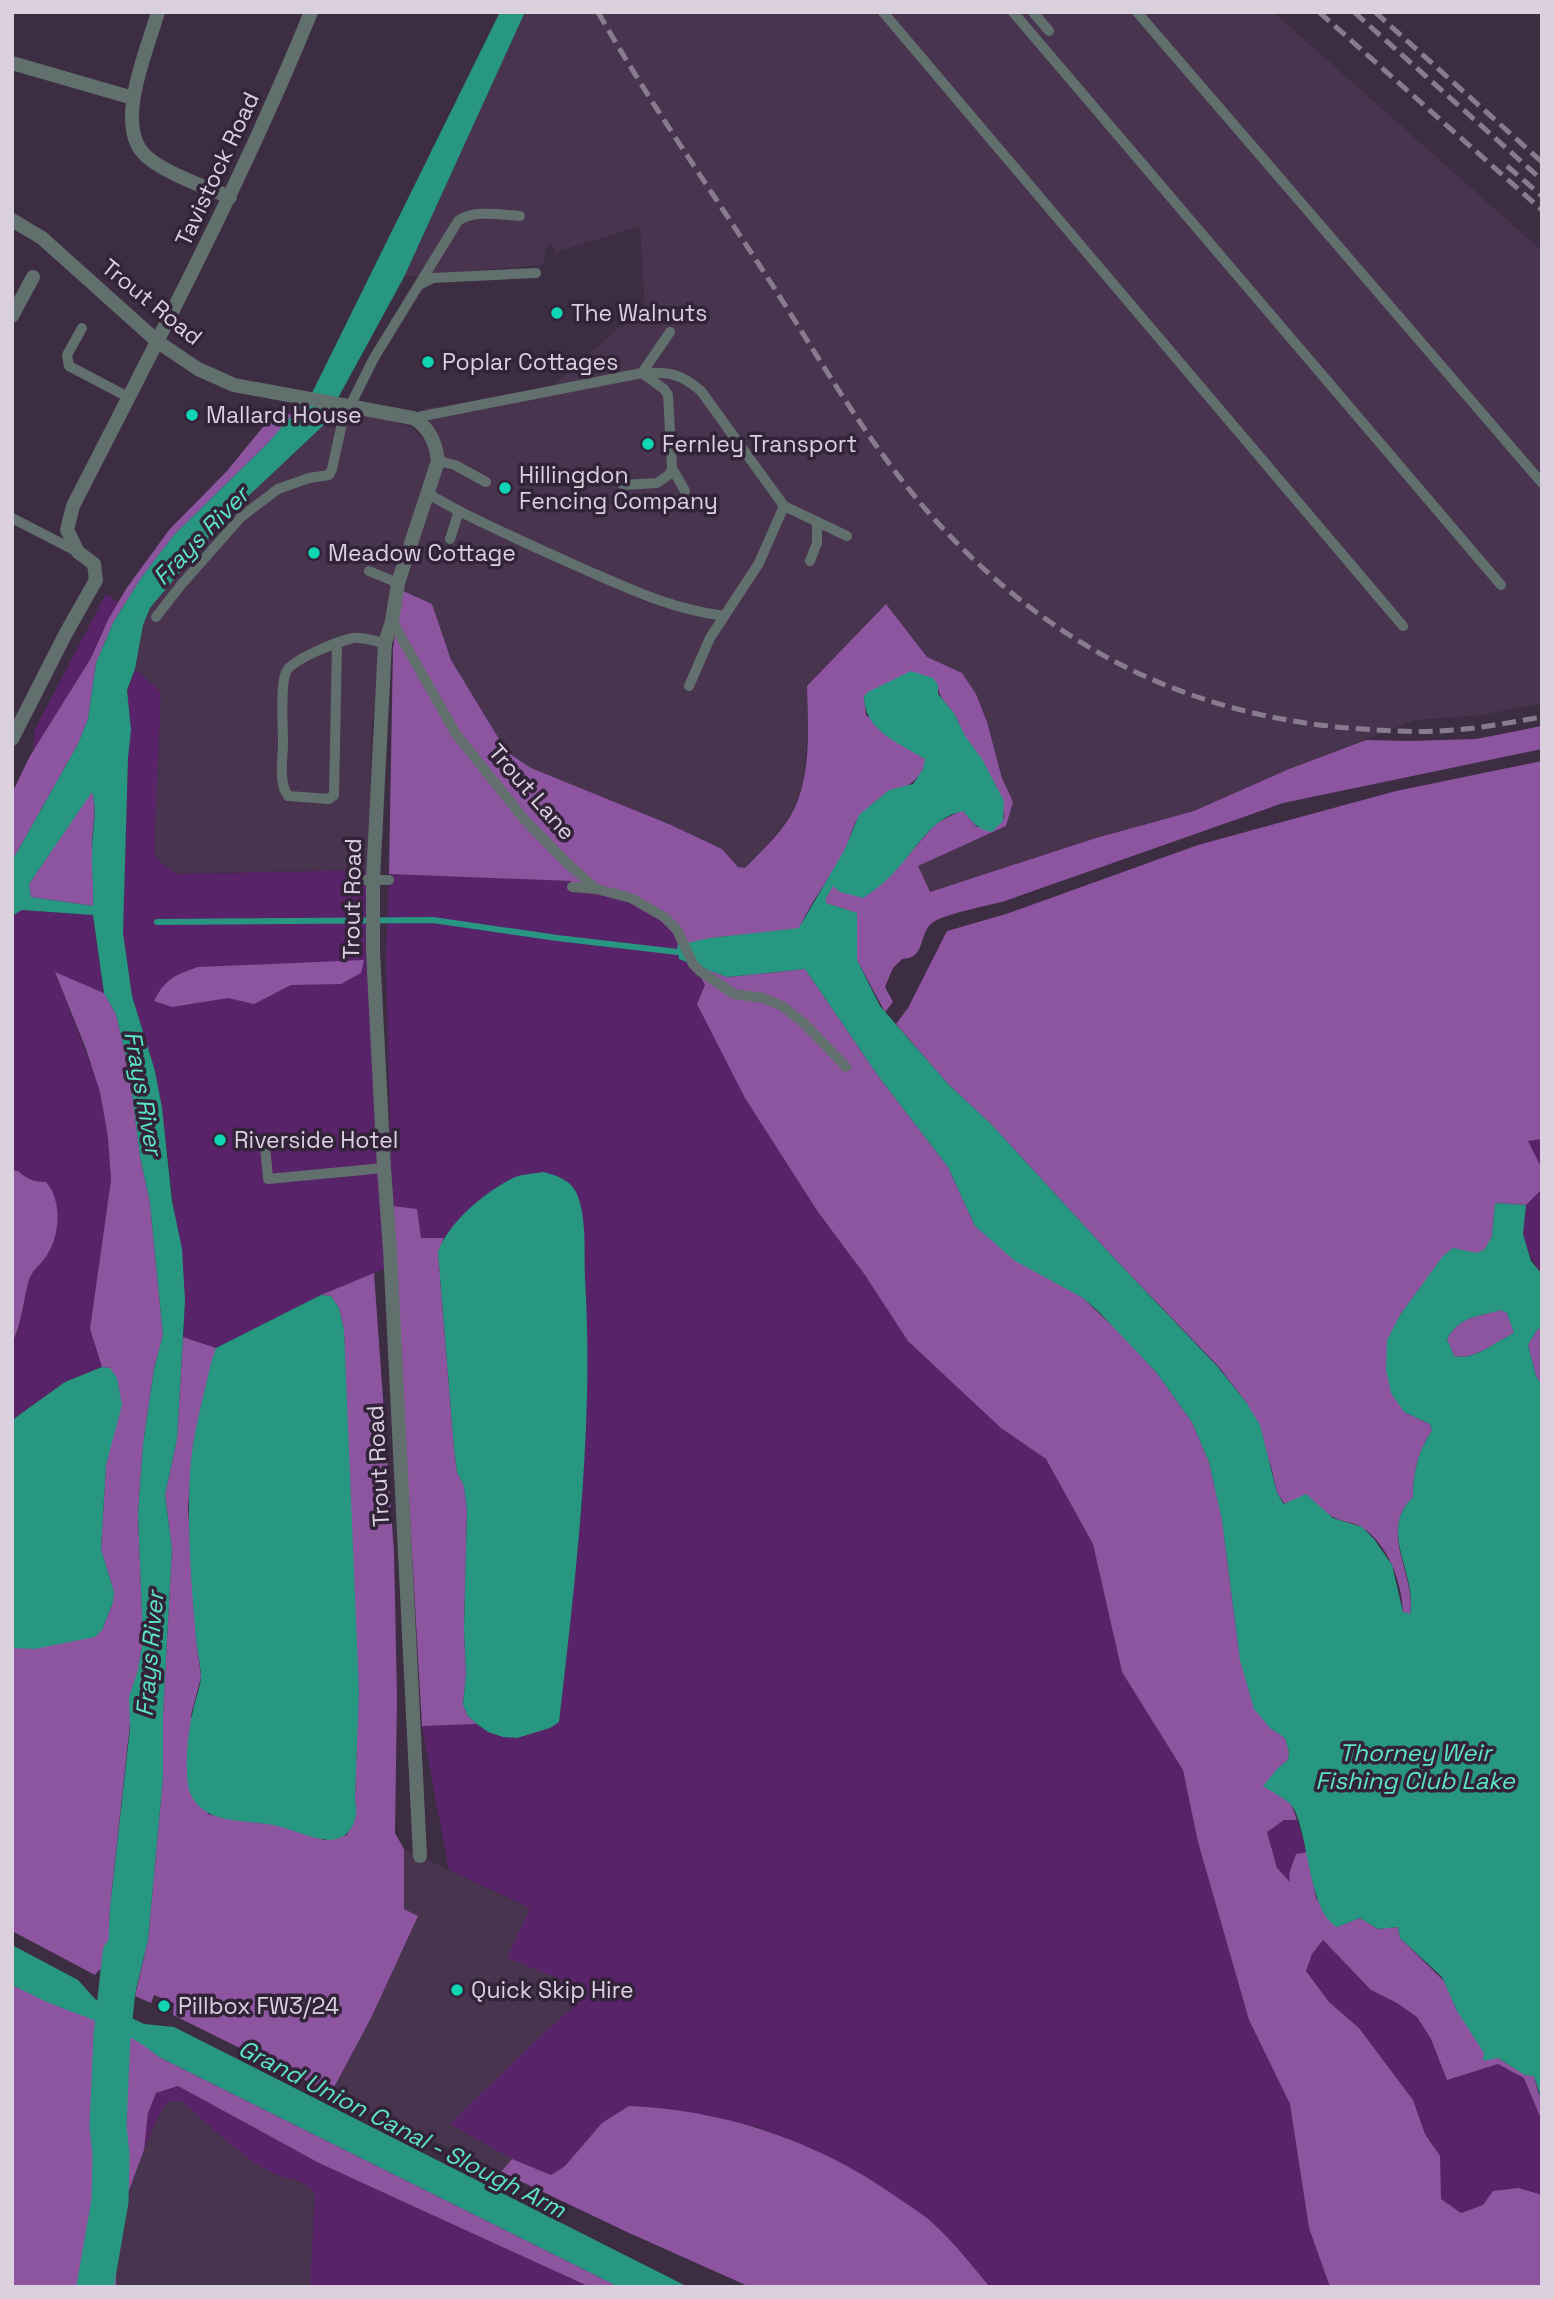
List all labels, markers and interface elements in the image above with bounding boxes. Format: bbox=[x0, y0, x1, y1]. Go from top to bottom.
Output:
street label: Tavistock Road bbox=[168, 87, 266, 251]
street label: Trout Road bbox=[95, 252, 209, 352]
place label: The Walnuts bbox=[571, 298, 707, 328]
marker: The Walnuts bbox=[549, 305, 565, 321]
place label: Poplar Cottages bbox=[442, 347, 618, 377]
marker: Poplar Cottages bbox=[420, 354, 436, 370]
place label: Mallard House bbox=[206, 400, 362, 430]
marker: Mallard House bbox=[184, 407, 200, 423]
place label: Fernley Transport bbox=[662, 429, 857, 459]
marker: Fernley Transport bbox=[640, 436, 656, 452]
place label: Hillingdon Fencing Company bbox=[519, 460, 718, 516]
water label: Frays River bbox=[146, 478, 257, 592]
marker: Hillingdon Fencing Company bbox=[497, 480, 513, 496]
place label: Meadow Cottage bbox=[328, 538, 516, 568]
marker: Meadow Cottage bbox=[306, 545, 322, 561]
street label: Trout Lane bbox=[482, 738, 582, 846]
street label: Trout Road bbox=[336, 838, 368, 960]
water label: Frays River bbox=[117, 1029, 170, 1160]
place label: Riverside Hotel bbox=[234, 1125, 399, 1155]
marker: Riverside Hotel bbox=[212, 1132, 228, 1148]
street label: Trout Road bbox=[360, 1405, 396, 1527]
water label: Frays River bbox=[129, 1587, 171, 1718]
water label: Thorney Weir Fishing Club Lake bbox=[1315, 1737, 1515, 1796]
place label: Quick Skip Hire bbox=[471, 1975, 634, 2005]
marker: Quick Skip Hire bbox=[449, 1982, 465, 1998]
place label: Pillbox FW3/24 bbox=[178, 1991, 339, 2021]
marker: Pillbox FW3/24 bbox=[156, 1998, 172, 2014]
water label: Grand Union Canal - Slough Arm bbox=[233, 2032, 572, 2225]

